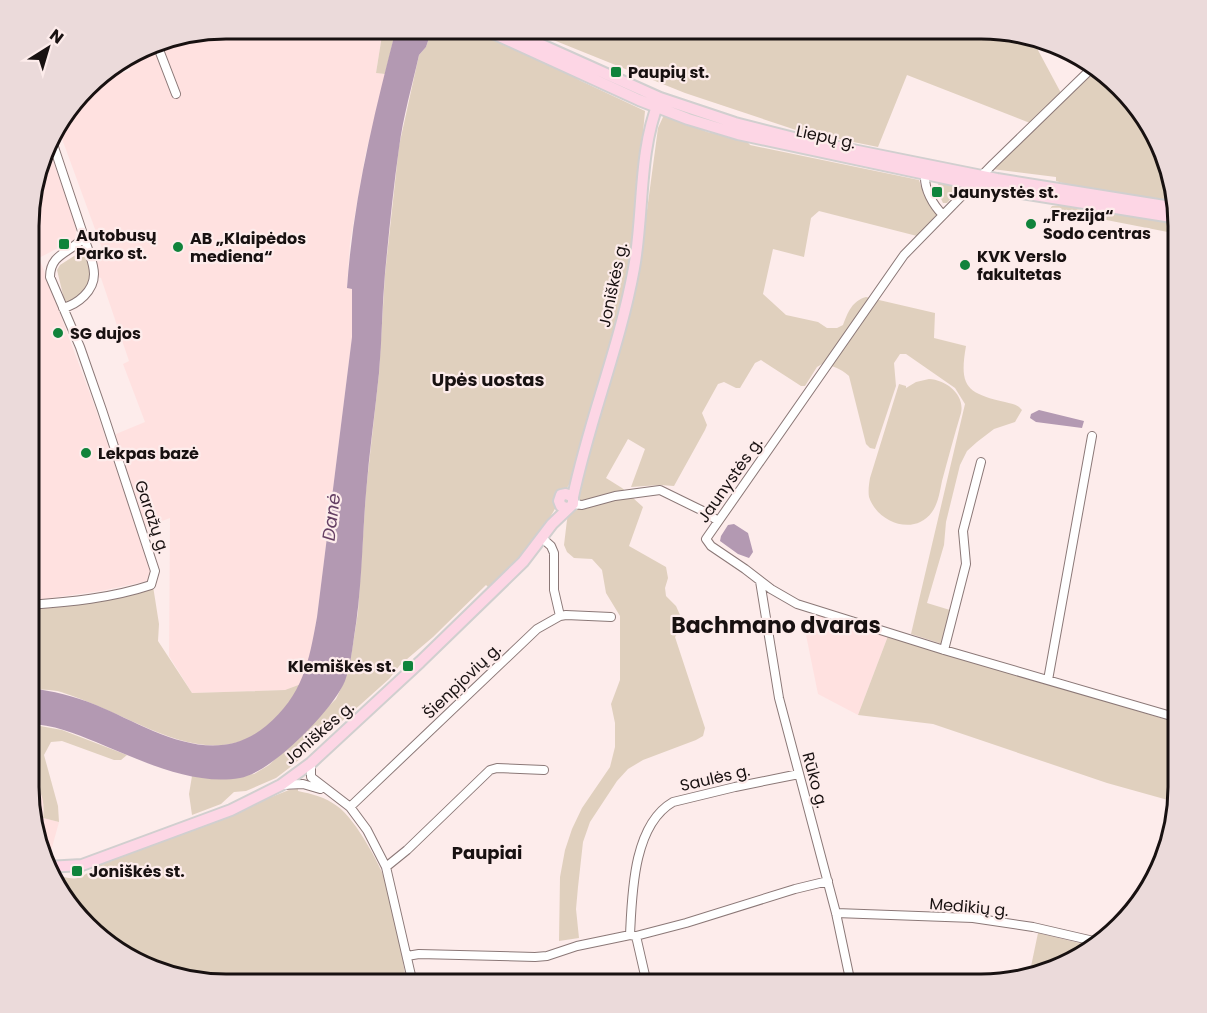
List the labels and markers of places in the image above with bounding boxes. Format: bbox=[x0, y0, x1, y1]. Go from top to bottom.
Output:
place label: Paupių st. bbox=[628, 61, 709, 84]
marker: Paupių st. bbox=[609, 65, 623, 79]
place label: Jaunystės st. bbox=[949, 181, 1058, 204]
marker: Jaunystės st. bbox=[930, 185, 944, 199]
place label: „Frezija“ Sodo centras bbox=[1043, 204, 1151, 245]
marker: „Frezija“ Sodo centras bbox=[1024, 217, 1038, 231]
place label: Autobusų Parko st. bbox=[76, 224, 157, 265]
place label: AB „Klaipėdos mediena“ bbox=[190, 227, 306, 268]
marker: Autobusų Parko st. bbox=[57, 237, 71, 251]
marker: AB „Klaipėdos mediena“ bbox=[171, 240, 185, 254]
place label: KVK Verslo fakultetas bbox=[977, 245, 1067, 286]
marker: KVK Verslo fakultetas bbox=[958, 258, 972, 272]
place label: SG dujos bbox=[70, 322, 141, 345]
marker: SG dujos bbox=[51, 326, 65, 340]
place label: Lekpas bazė bbox=[98, 442, 199, 465]
marker: Lekpas bazė bbox=[79, 446, 93, 460]
place label: Klemiškės st. bbox=[288, 655, 396, 678]
marker: Klemiškės st. bbox=[401, 659, 415, 673]
place label: Joniškės st. bbox=[89, 860, 185, 883]
marker: Joniškės st. bbox=[70, 864, 84, 878]

